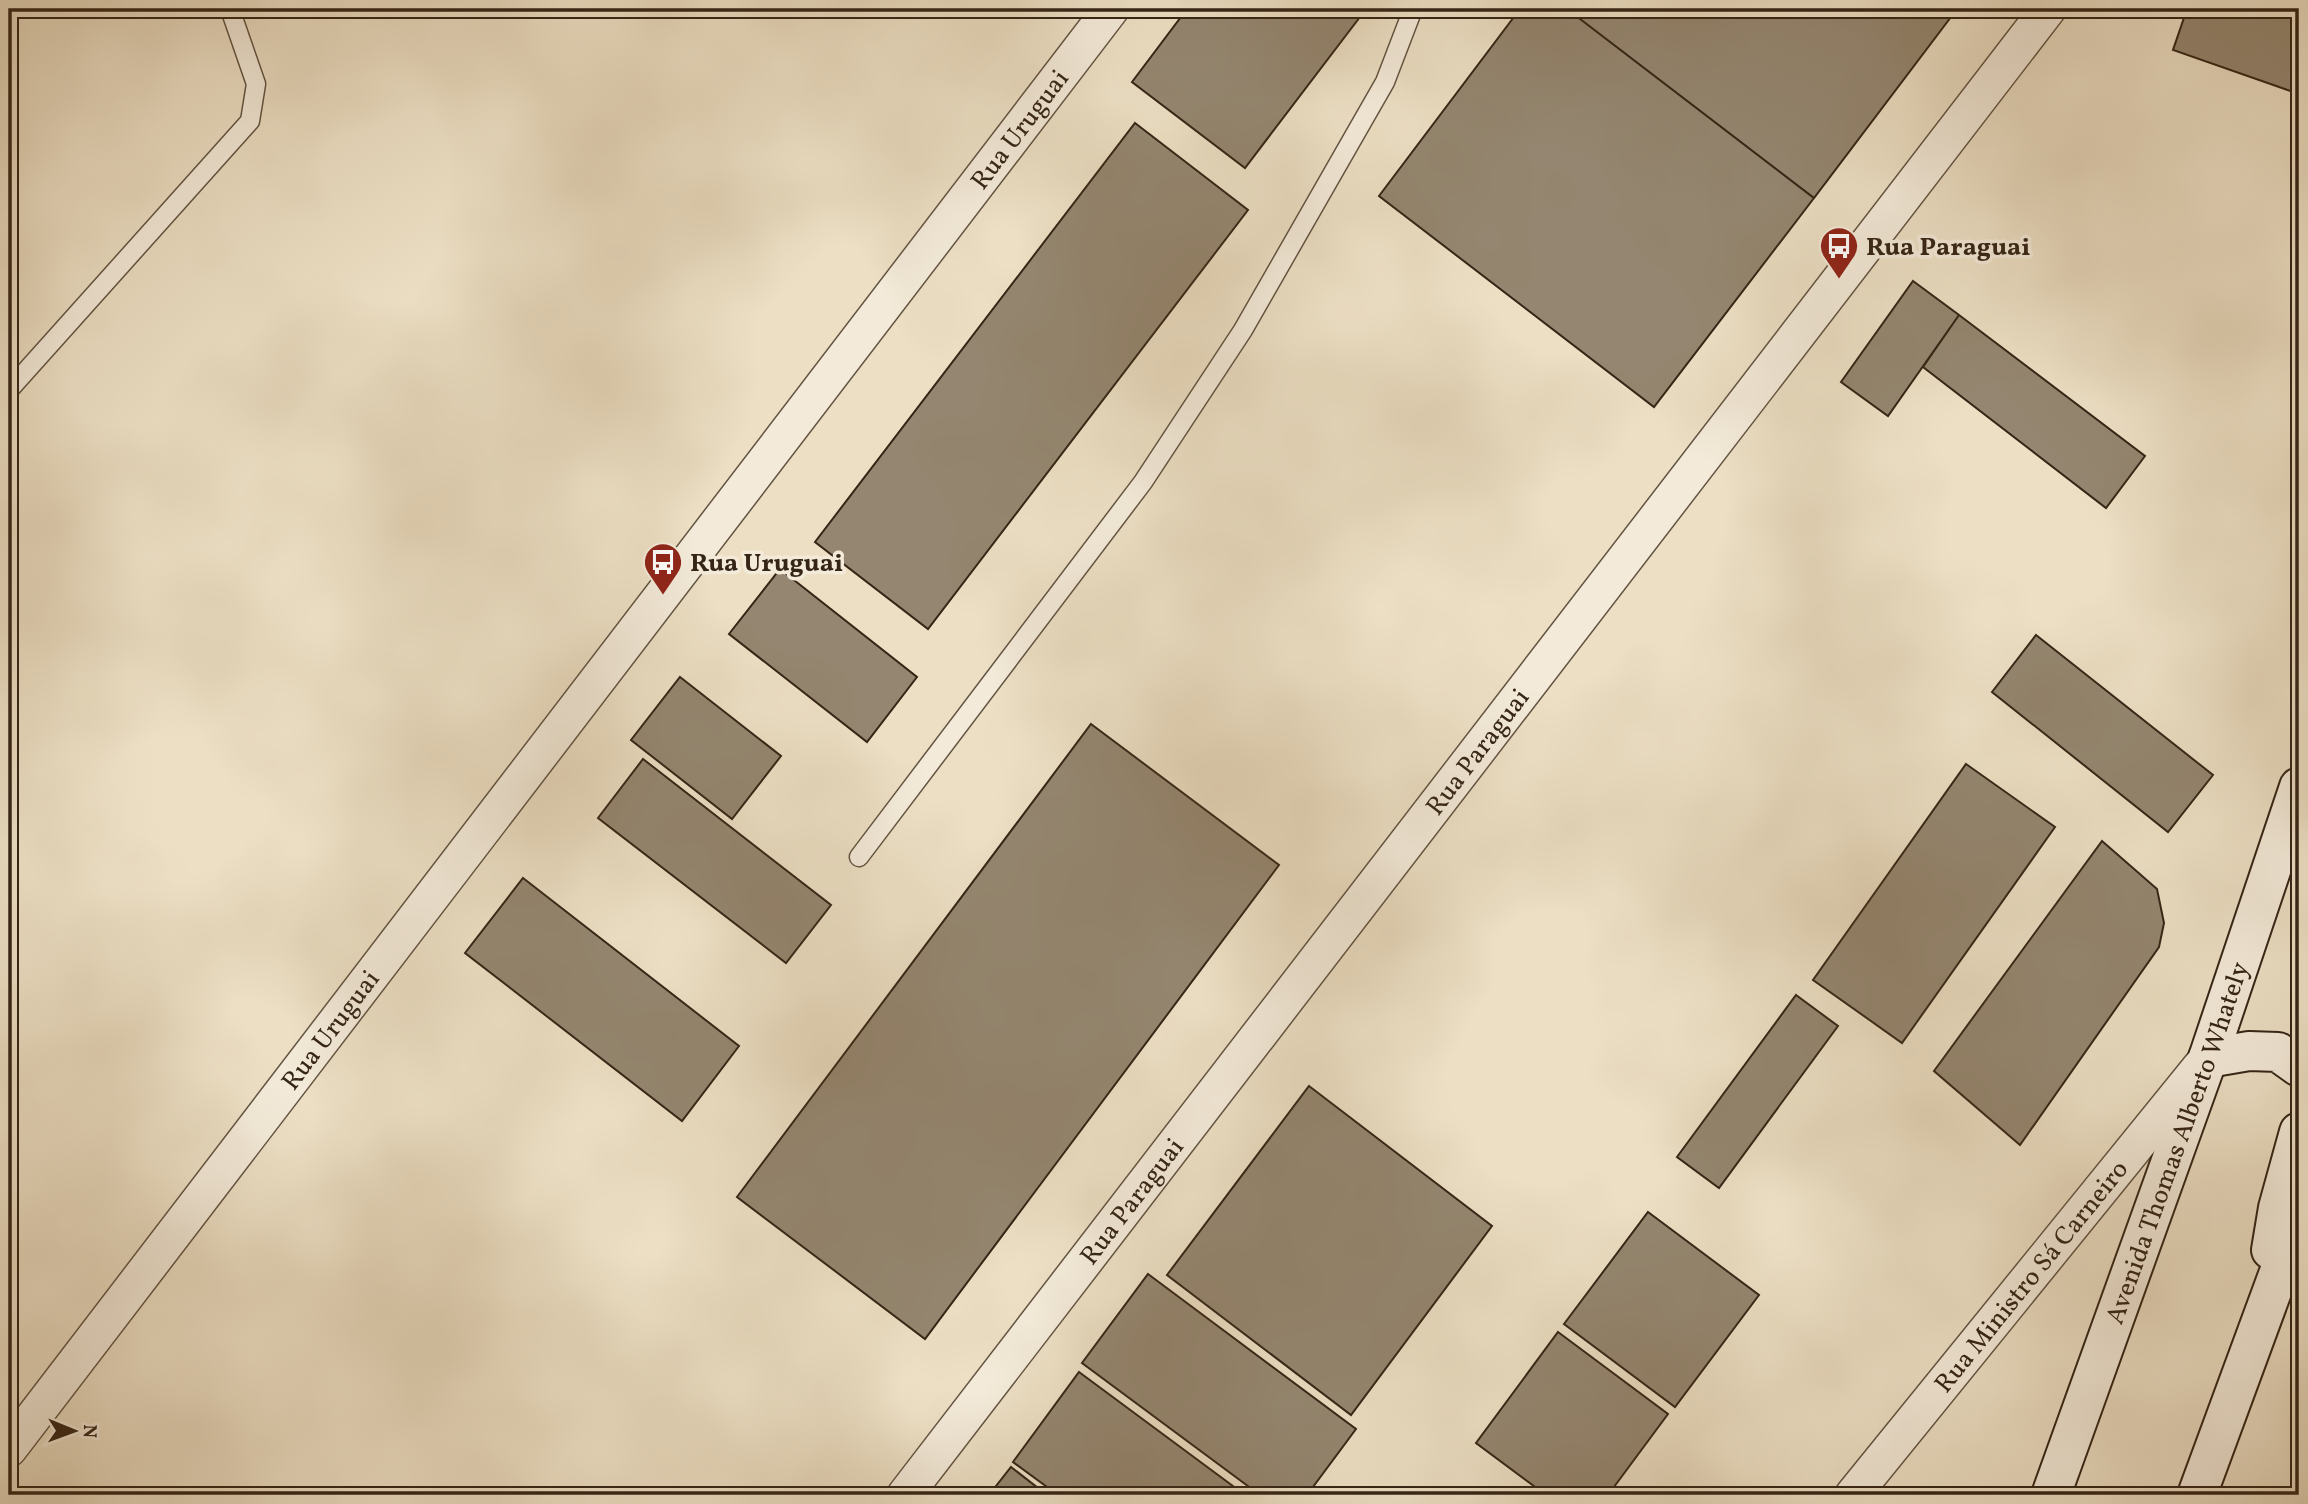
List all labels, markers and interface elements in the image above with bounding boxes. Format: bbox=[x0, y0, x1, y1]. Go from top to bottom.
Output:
street label: Rua Uruguai bbox=[963, 63, 1078, 198]
bus stop icon: Rua Paraguai bbox=[1818, 225, 1860, 280]
place label: Rua Paraguai bbox=[1866, 230, 2030, 266]
bus stop icon: Rua Uruguai bbox=[642, 541, 684, 596]
place label: Rua Uruguai bbox=[690, 546, 843, 582]
street label: Rua Paraguai bbox=[1418, 682, 1539, 824]
street label: Avenida Thomas Alberto Whately bbox=[2098, 958, 2259, 1330]
street label: Rua Uruguai bbox=[274, 963, 389, 1098]
street label: Rua Paraguai bbox=[1072, 1131, 1193, 1273]
street label: Rua Ministro Sá Carneiro bbox=[1927, 1153, 2138, 1401]
north arrow bbox=[38, 1396, 108, 1466]
text: N bbox=[76, 1424, 102, 1439]

